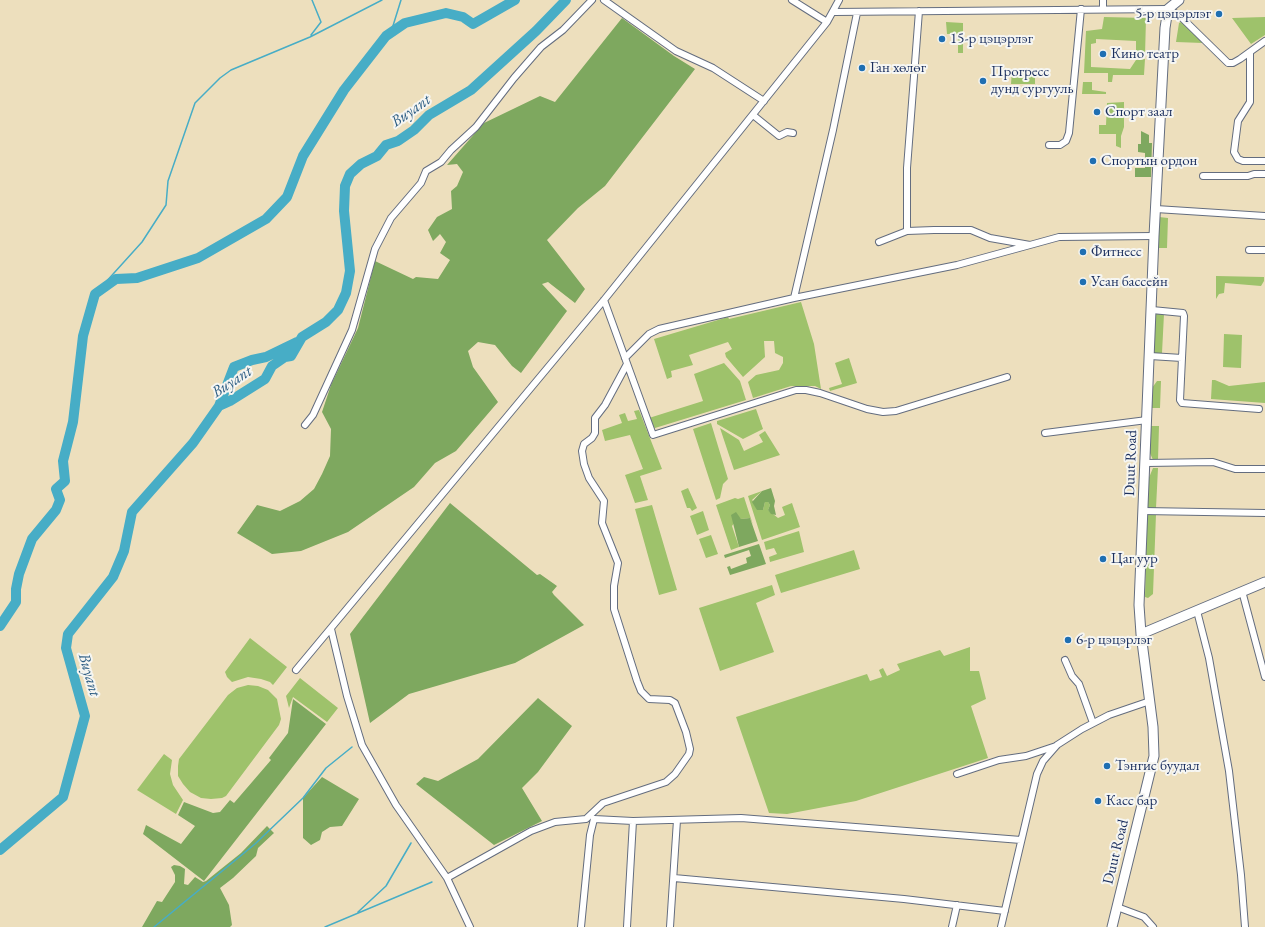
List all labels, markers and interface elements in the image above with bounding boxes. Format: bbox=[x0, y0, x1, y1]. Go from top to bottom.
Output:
place label: 5-р цэцэрлэг bbox=[1135, 5, 1211, 23]
marker: 5-р цэцэрлэг bbox=[1214, 9, 1224, 19]
place label: 15-р цэцэрлэг bbox=[950, 30, 1033, 48]
marker: 15-р цэцэрлэг bbox=[937, 34, 947, 44]
place label: Кино театр bbox=[1111, 45, 1179, 63]
marker: Кино театр bbox=[1098, 49, 1108, 59]
place label: Ган хөлөг bbox=[870, 59, 926, 77]
marker: Ган хөлөг bbox=[857, 63, 867, 73]
place label: Прогресс дунд сургууль bbox=[991, 63, 1074, 98]
marker: Прогресс дунд сургууль bbox=[978, 76, 988, 86]
water label: Buyant bbox=[387, 91, 435, 131]
place label: Спорт заал bbox=[1105, 103, 1172, 121]
marker: Спорт заал bbox=[1092, 107, 1102, 117]
place label: Спортын ордон bbox=[1101, 152, 1197, 170]
marker: Спортын ордон bbox=[1088, 156, 1098, 166]
place label: Фитнесс bbox=[1091, 243, 1142, 261]
marker: Фитнесс bbox=[1078, 247, 1088, 257]
place label: Усан бассейн bbox=[1091, 273, 1168, 291]
marker: Усан бассейн bbox=[1078, 277, 1088, 287]
water label: Buyant bbox=[208, 362, 256, 402]
street label: Duut Road bbox=[1121, 430, 1141, 496]
place label: Цаг уур bbox=[1111, 550, 1158, 568]
marker: Цаг уур bbox=[1098, 554, 1108, 564]
place label: 6-р цэцэрлэг bbox=[1076, 631, 1152, 649]
marker: 6-р цэцэрлэг bbox=[1063, 635, 1073, 645]
water label: Buyant bbox=[74, 651, 104, 699]
place label: Тэнгис буудал bbox=[1115, 757, 1199, 775]
marker: Тэнгис буудал bbox=[1102, 761, 1112, 771]
place label: Касс бар bbox=[1106, 792, 1157, 810]
marker: Касс бар bbox=[1093, 796, 1103, 806]
street label: Duut Road bbox=[1099, 818, 1133, 886]

